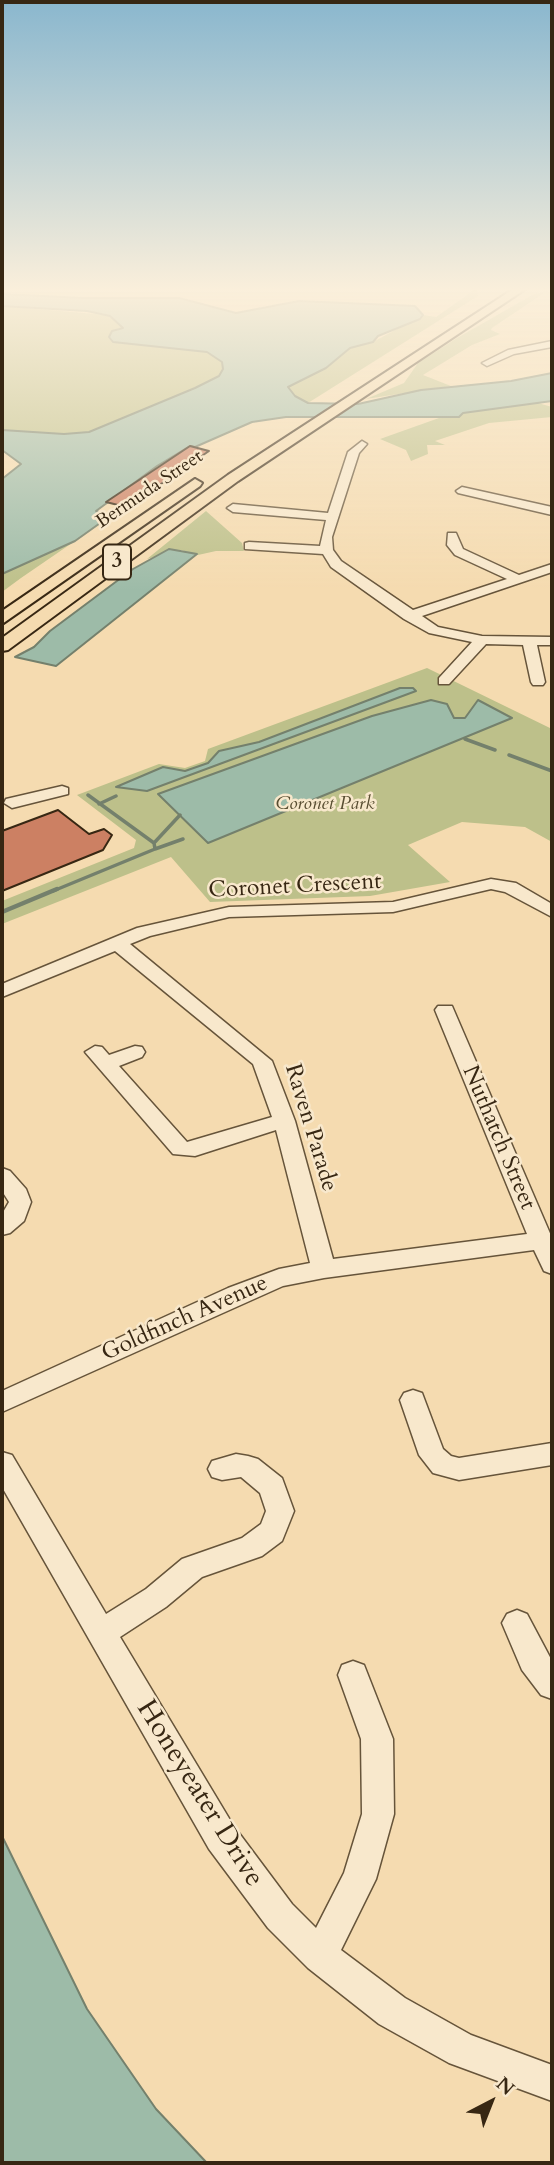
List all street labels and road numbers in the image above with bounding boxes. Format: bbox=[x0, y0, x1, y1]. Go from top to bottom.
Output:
street label: Bermuda Street bbox=[92, 446, 208, 534]
road number: 3 bbox=[103, 544, 131, 580]
street label: Coronet Crescent bbox=[208, 869, 382, 905]
street label: Raven Parade bbox=[278, 1061, 342, 1195]
street label: Nuthatch Street bbox=[455, 1062, 541, 1214]
street label: Goldfinch Avenue bbox=[98, 1270, 272, 1368]
street label: Honeyeater Drive bbox=[128, 1694, 270, 1894]

